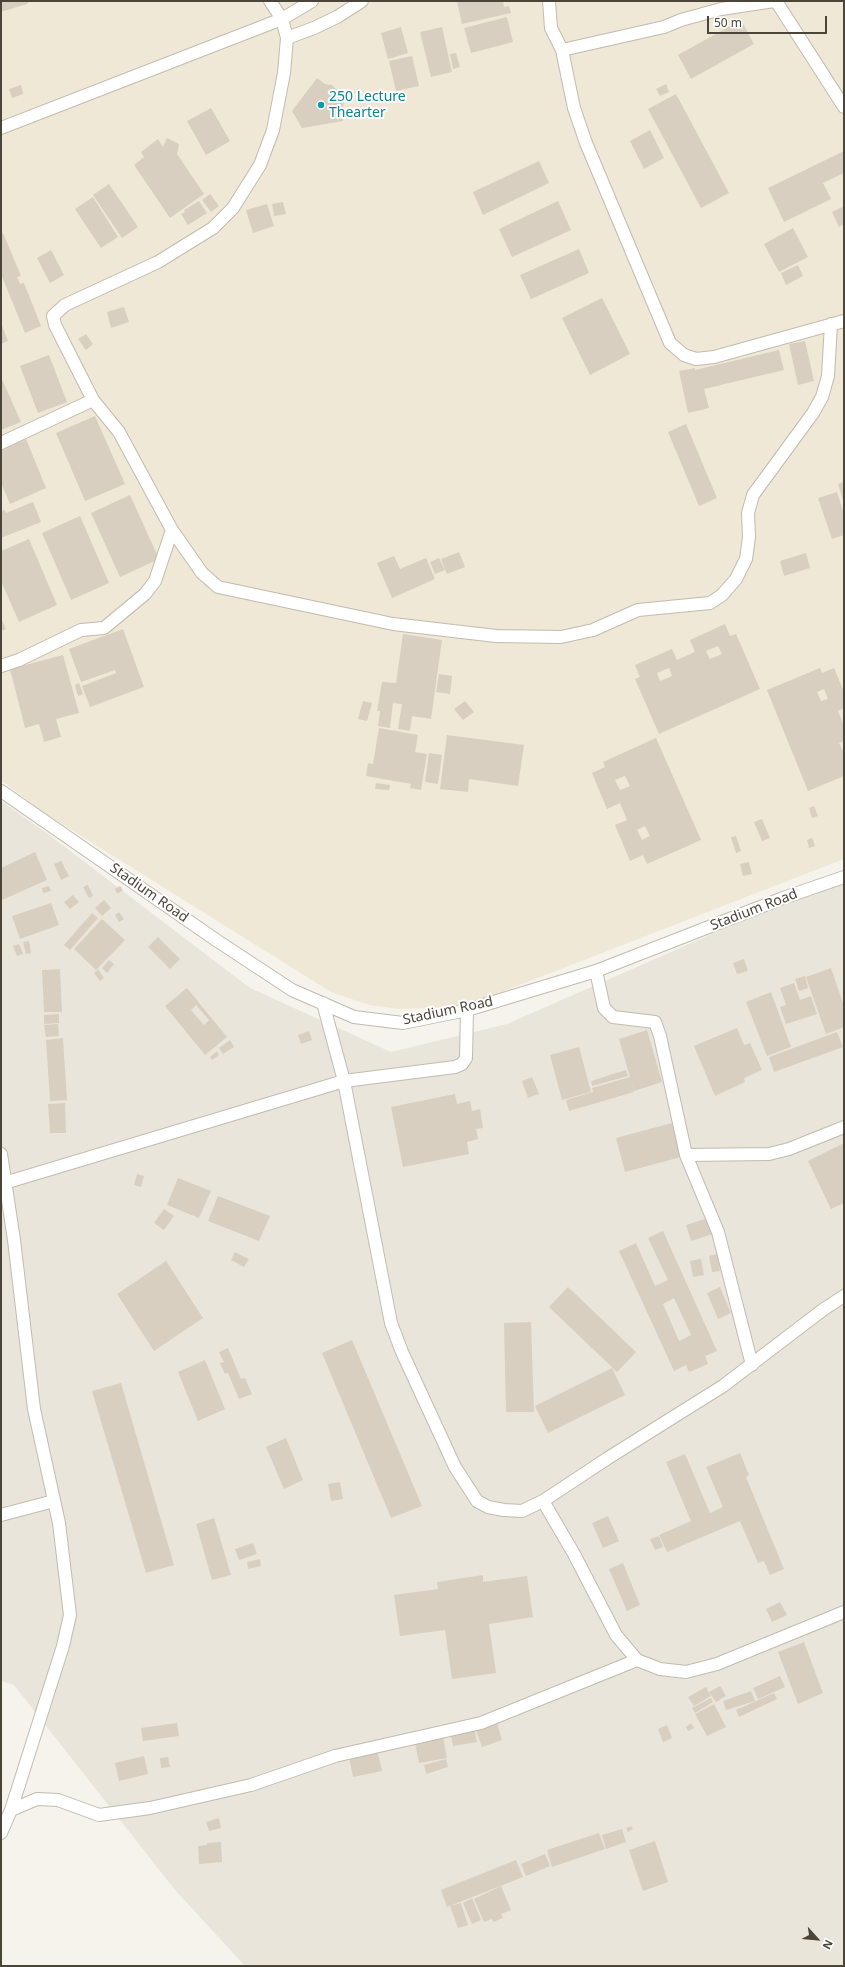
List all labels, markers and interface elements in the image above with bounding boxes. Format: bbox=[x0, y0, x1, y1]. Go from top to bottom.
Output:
scale bar bbox=[709, 8, 829, 34]
text: 50 m bbox=[714, 14, 742, 31]
place label: 250 Lecture Thearter bbox=[329, 89, 406, 122]
marker: 250 Lecture Thearter bbox=[316, 100, 326, 110]
street label: Stadium Road bbox=[107, 860, 191, 926]
street label: Stadium Road bbox=[708, 886, 800, 934]
street label: Stadium Road bbox=[401, 993, 495, 1029]
north arrow bbox=[797, 1919, 837, 1959]
text: N bbox=[819, 1937, 837, 1952]

